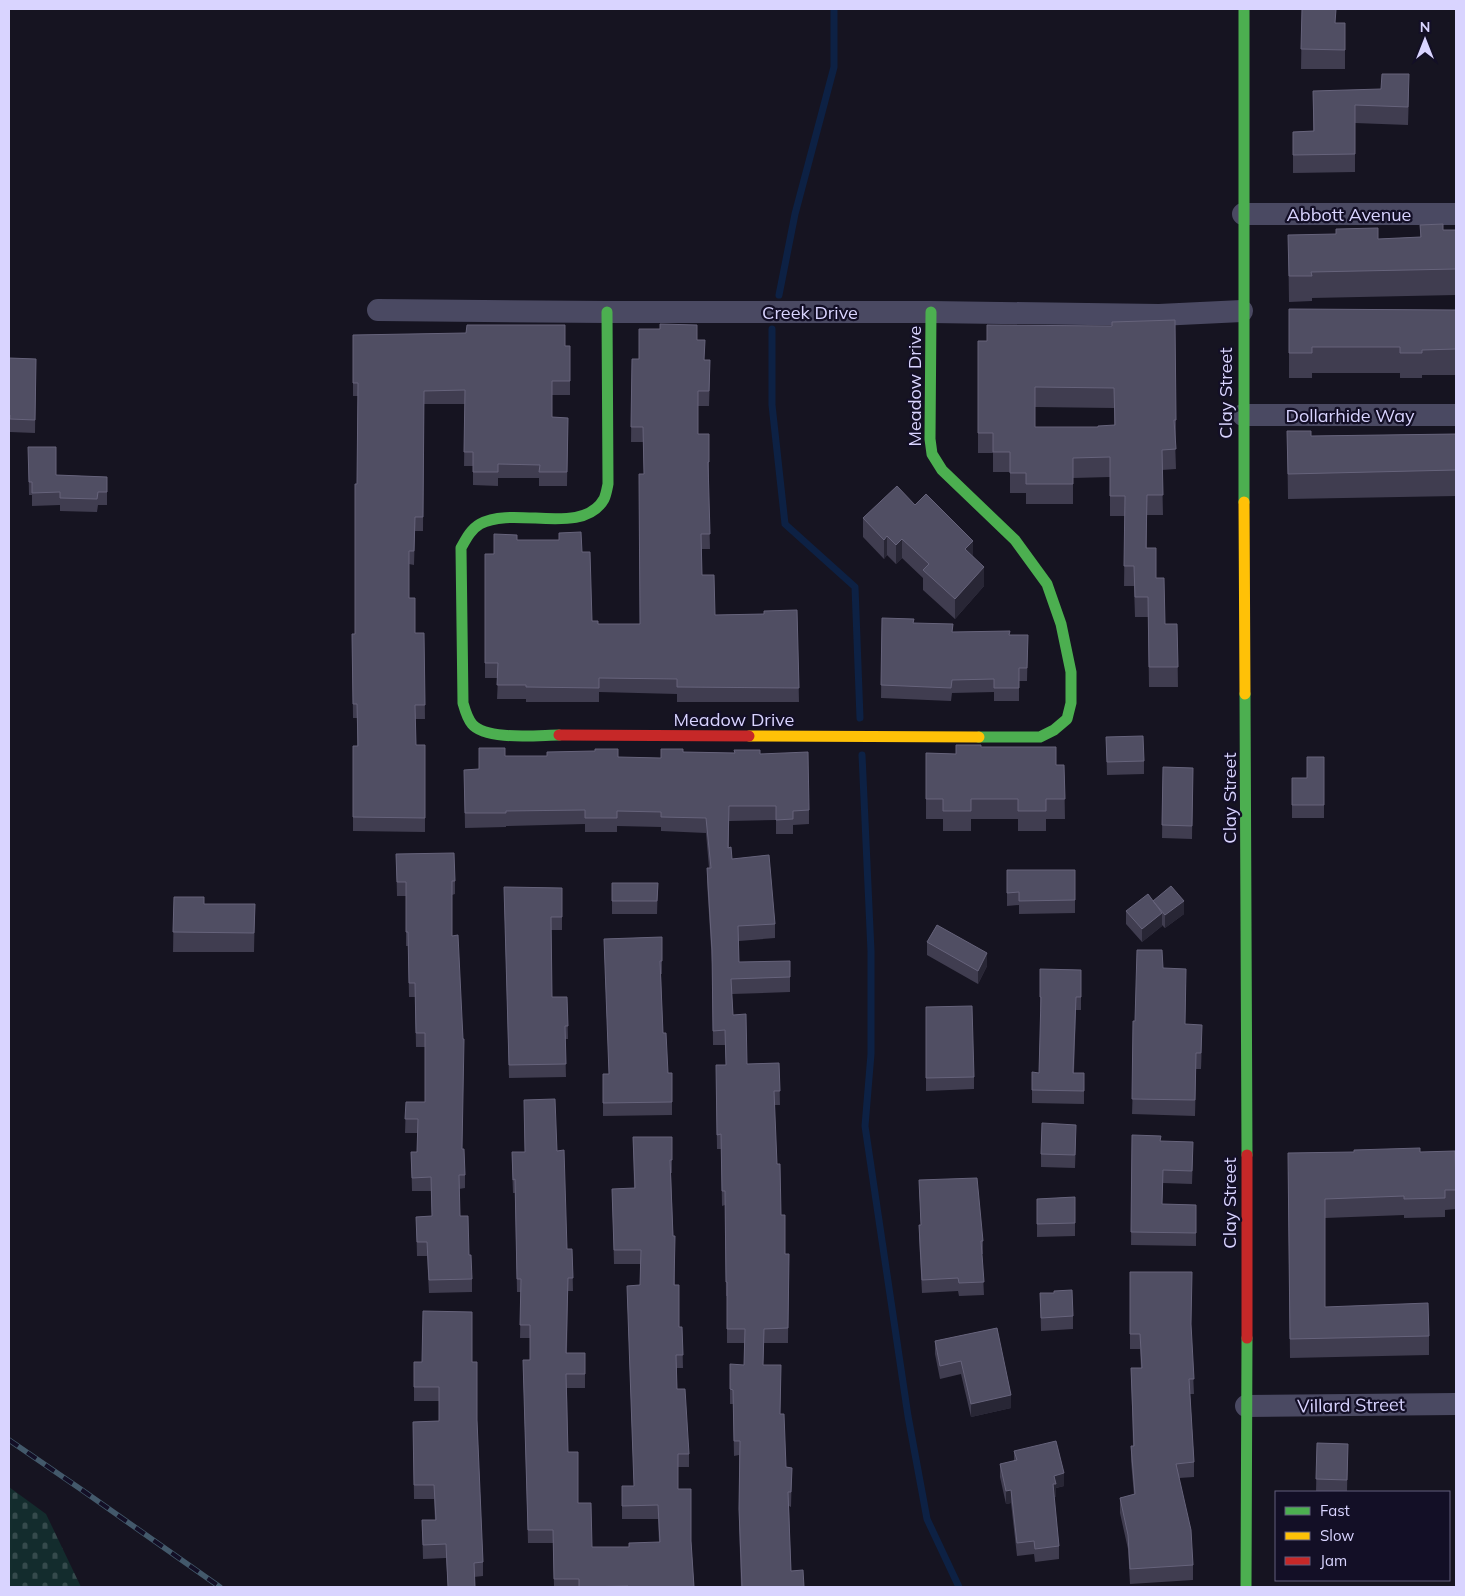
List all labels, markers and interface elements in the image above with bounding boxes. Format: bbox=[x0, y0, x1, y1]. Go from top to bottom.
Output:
north arrow bbox=[1400, 15, 1450, 65]
text: N bbox=[1420, 18, 1430, 36]
street label: Abbott Avenue bbox=[1287, 203, 1411, 226]
street label: Creek Drive bbox=[762, 301, 858, 324]
street label: Meadow Drive bbox=[903, 326, 926, 446]
street label: Clay Street bbox=[1214, 347, 1237, 439]
street label: Dollarhide Way bbox=[1286, 404, 1415, 427]
street label: Meadow Drive bbox=[674, 708, 794, 731]
street label: Clay Street bbox=[1218, 752, 1241, 844]
street label: Clay Street bbox=[1218, 1157, 1241, 1249]
street label: Villard Street bbox=[1297, 1393, 1405, 1417]
legend bbox=[1275, 1491, 1450, 1581]
text: Fast bbox=[1320, 1501, 1350, 1520]
text: Slow bbox=[1320, 1526, 1354, 1545]
text: Jam bbox=[1320, 1551, 1347, 1570]

